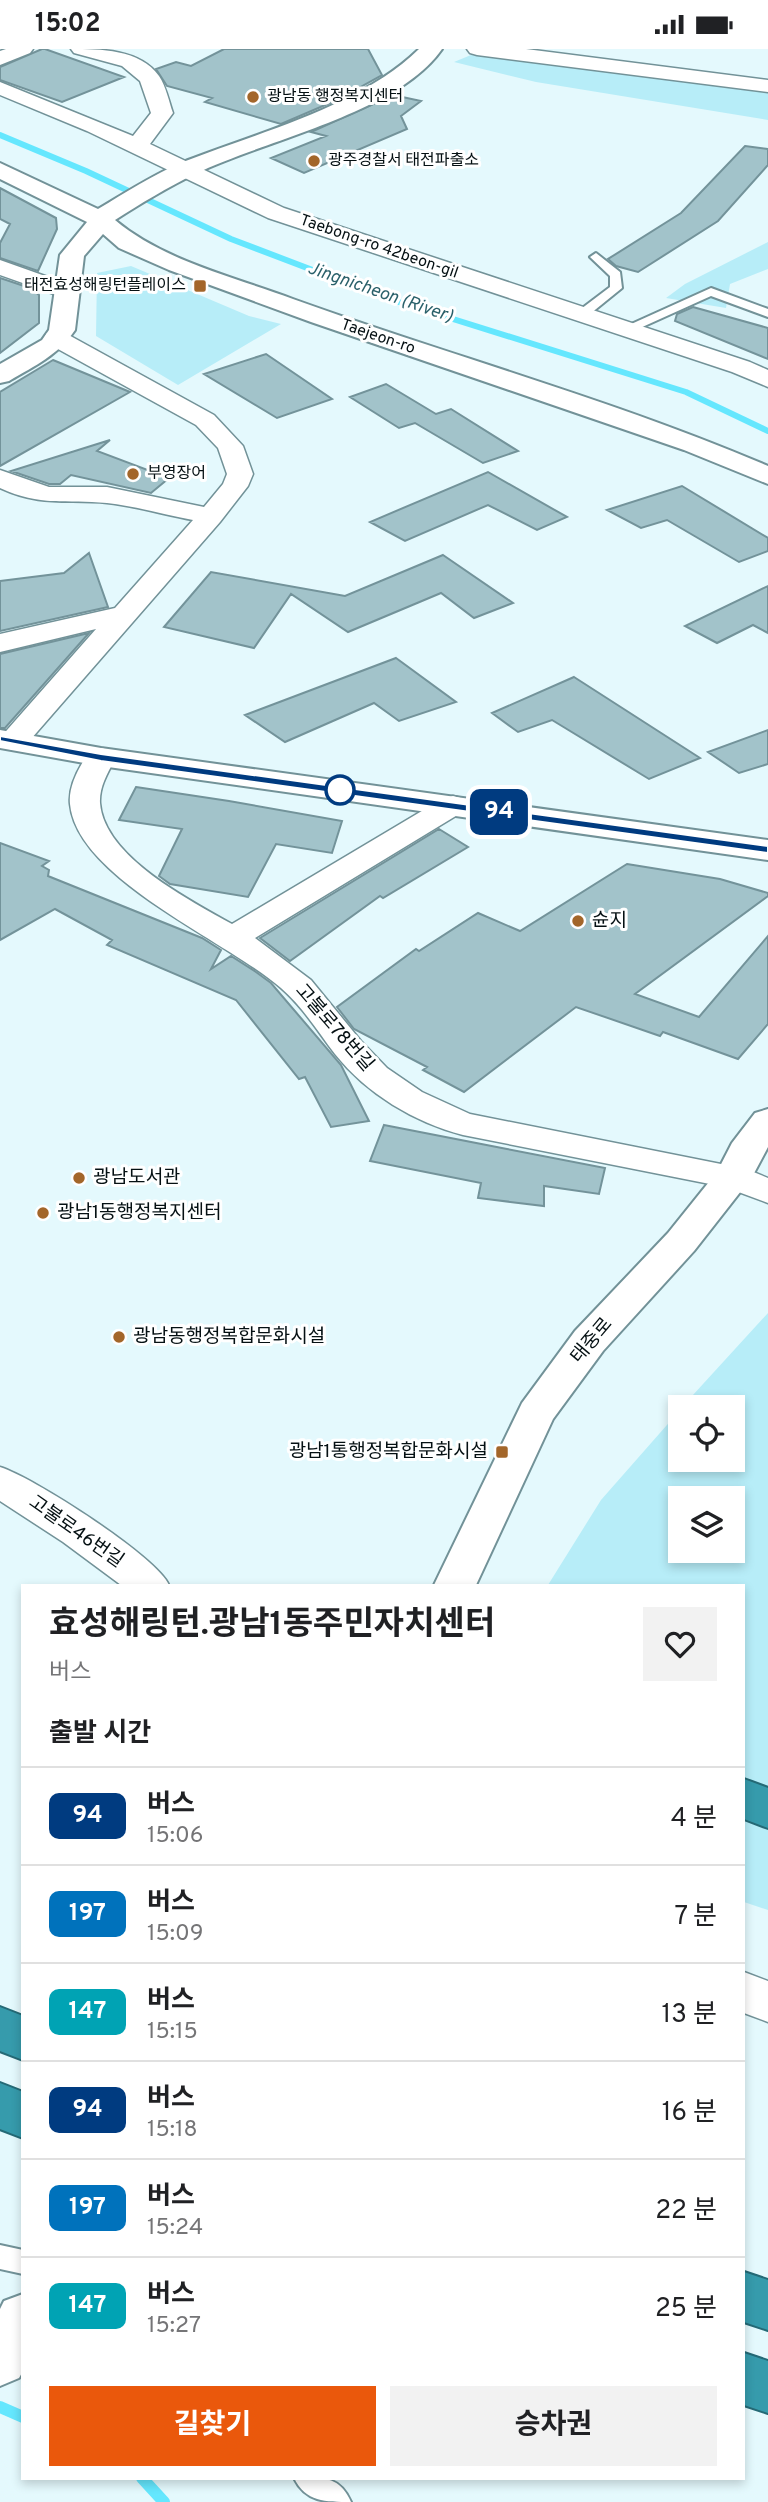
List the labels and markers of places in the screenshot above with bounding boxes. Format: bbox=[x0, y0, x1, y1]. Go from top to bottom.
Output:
place label: 광남동 행정복지센터 bbox=[267, 87, 403, 107]
marker: 광남동 행정복지센터 bbox=[245, 89, 261, 105]
place label: 광주경찰서 태전파출소 bbox=[328, 151, 479, 171]
marker: 광주경찰서 태전파출소 bbox=[306, 153, 322, 169]
place label: 태전효성해링턴플레이스 bbox=[24, 276, 186, 296]
marker: 태전효성해링턴플레이스 bbox=[192, 278, 208, 294]
place label: 부영장어 bbox=[147, 464, 206, 484]
marker: 부영장어 bbox=[125, 466, 141, 482]
unlabelled marker bbox=[325, 775, 355, 805]
place label: 슌지 bbox=[592, 909, 627, 933]
marker: 슌지 bbox=[570, 913, 586, 929]
place label: 광남도서관 bbox=[93, 1166, 180, 1190]
marker: 광남도서관 bbox=[71, 1170, 87, 1186]
place label: 광남1동행정복지센터 bbox=[57, 1201, 221, 1225]
marker: 광남1동행정복지센터 bbox=[35, 1205, 51, 1221]
place label: 광남동행정복합문화시설 bbox=[133, 1325, 325, 1349]
marker: 광남동행정복합문화시설 bbox=[111, 1329, 127, 1345]
place label: 광남1통행정복합문화시설 bbox=[289, 1440, 488, 1464]
marker: 광남1통행정복합문화시설 bbox=[494, 1444, 510, 1460]

